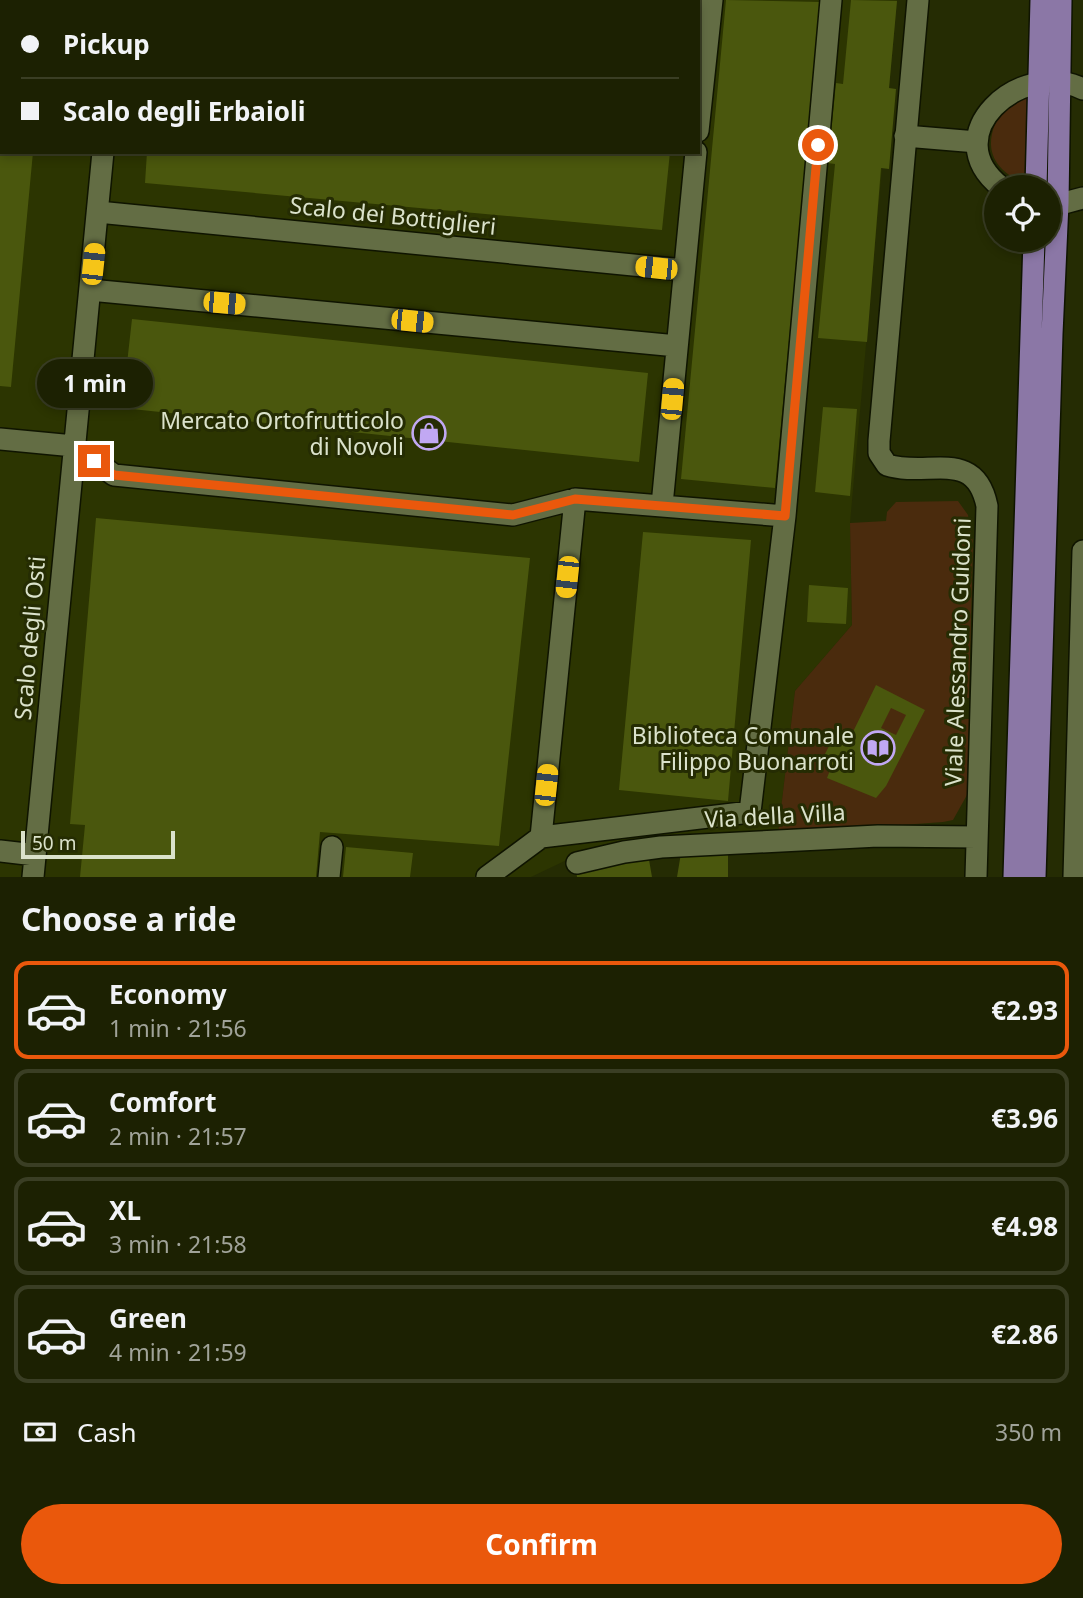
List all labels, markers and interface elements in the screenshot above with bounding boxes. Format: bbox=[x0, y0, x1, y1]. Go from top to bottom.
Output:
text: Pickup bbox=[63, 26, 150, 62]
text: Scalo degli Erbaioli bbox=[63, 93, 305, 129]
route start bbox=[802, 129, 834, 161]
map controls bbox=[984, 175, 1061, 252]
button: locate bbox=[984, 175, 1061, 252]
street label: Scalo dei Bottiglieri bbox=[288, 188, 498, 242]
car bbox=[81, 242, 106, 286]
car bbox=[635, 255, 678, 281]
car bbox=[203, 291, 246, 315]
car bbox=[391, 308, 434, 334]
callout: 1 min bbox=[36, 360, 152, 408]
text: 1 min bbox=[63, 367, 127, 399]
car bbox=[660, 377, 685, 421]
place label: Mercato Ortofrutticolo di Novoli bbox=[160, 404, 404, 462]
shop icon: Mercato Ortofrutticolo di Novoli bbox=[410, 414, 448, 452]
route end bbox=[78, 445, 110, 477]
street label: Viale Alessandro Guidoni bbox=[936, 517, 978, 787]
street label: Scalo degli Osti bbox=[6, 555, 52, 721]
car bbox=[555, 555, 580, 599]
place label: Biblioteca Comunale Filippo Buonarroti bbox=[632, 719, 854, 777]
library icon: Biblioteca Comunale Filippo Buonarroti bbox=[859, 729, 897, 767]
car bbox=[534, 763, 559, 807]
street label: Via della Villa bbox=[704, 795, 846, 835]
scale bar bbox=[21, 828, 175, 860]
text: 50 m bbox=[32, 830, 76, 856]
text: Choose a ride bbox=[21, 897, 237, 940]
text: Economy bbox=[109, 976, 227, 1012]
icon: car bbox=[25, 979, 88, 1042]
text: €2.93 bbox=[991, 992, 1058, 1028]
text: 1 min · 21:56 bbox=[109, 1012, 247, 1044]
text: Comfort bbox=[109, 1084, 217, 1120]
icon: car bbox=[25, 1087, 88, 1150]
text: €3.96 bbox=[991, 1100, 1058, 1136]
text: 2 min · 21:57 bbox=[109, 1120, 247, 1152]
text: XL bbox=[109, 1192, 141, 1228]
icon: car bbox=[25, 1195, 88, 1258]
text: €4.98 bbox=[991, 1208, 1058, 1244]
text: 3 min · 21:58 bbox=[109, 1228, 247, 1260]
text: Green bbox=[109, 1300, 187, 1336]
icon: car bbox=[25, 1303, 88, 1366]
text: €2.86 bbox=[991, 1316, 1058, 1352]
text: 4 min · 21:59 bbox=[109, 1336, 247, 1368]
icon: cash bbox=[21, 1413, 59, 1451]
text: Cash bbox=[77, 1414, 137, 1450]
text: 350 m bbox=[995, 1416, 1062, 1448]
button: Confirm bbox=[21, 1504, 1062, 1584]

